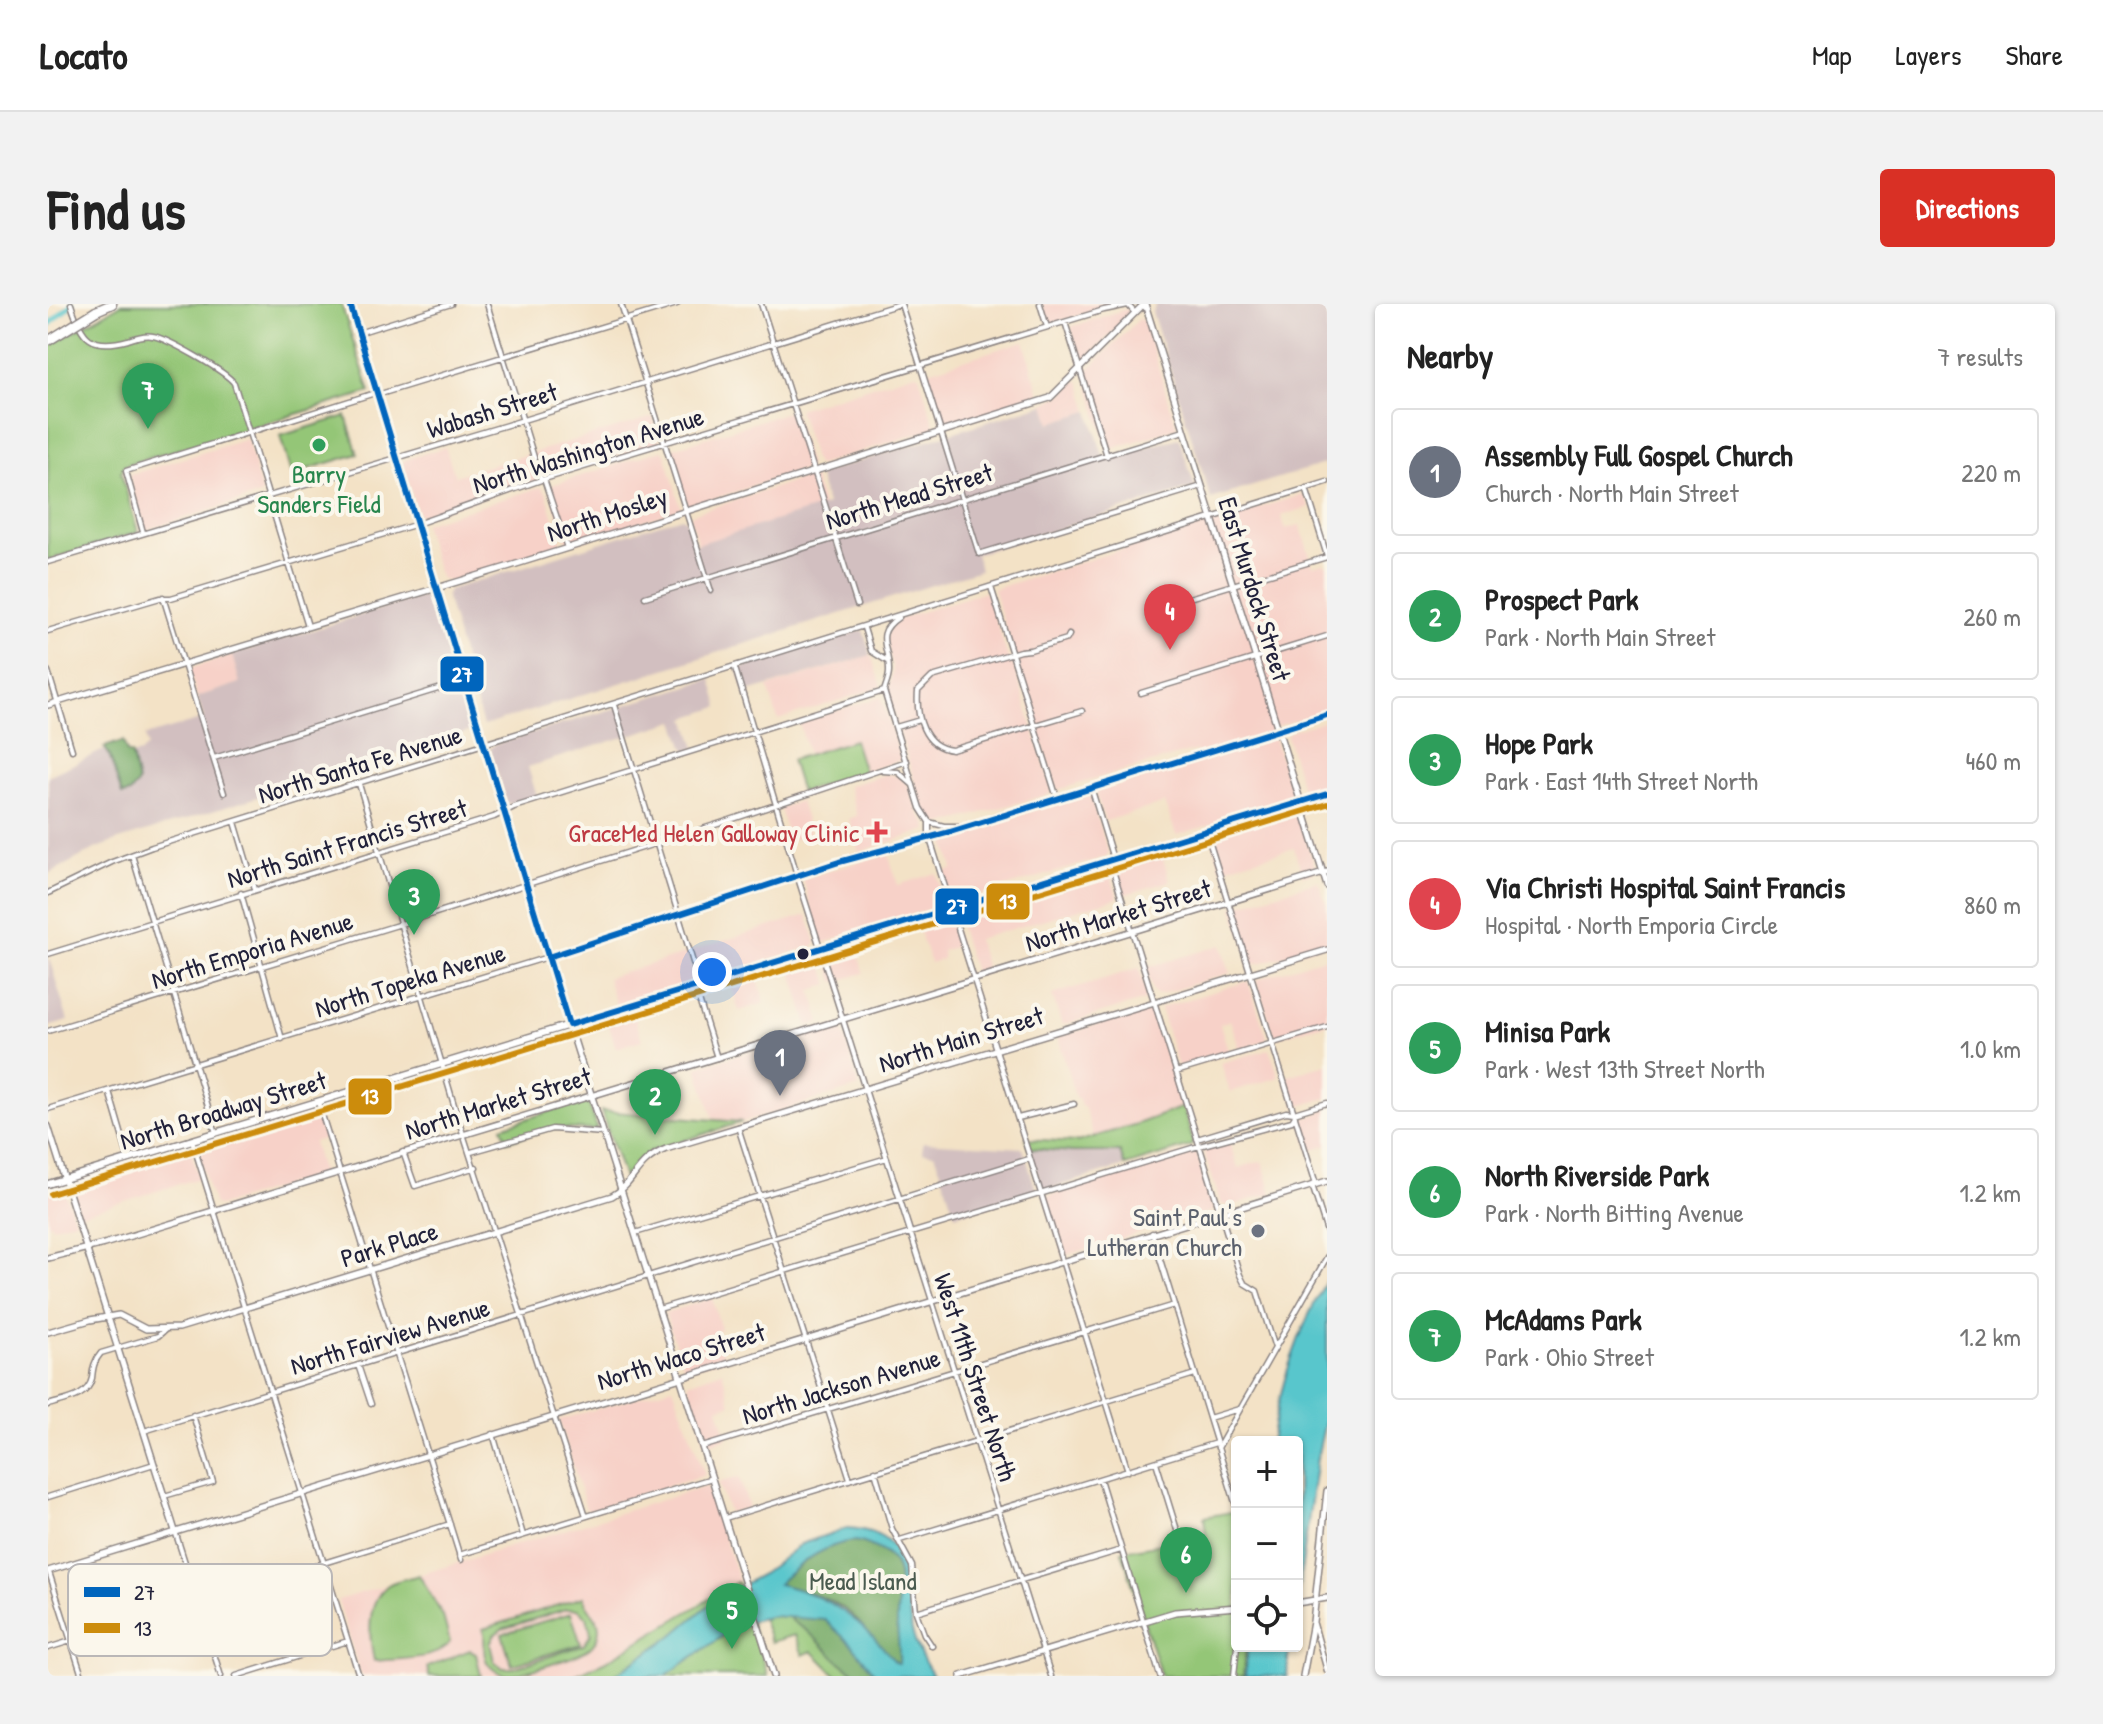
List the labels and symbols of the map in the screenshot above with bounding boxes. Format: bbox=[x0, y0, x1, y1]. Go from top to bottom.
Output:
pin: 7 bbox=[122, 363, 174, 429]
street label: Wabash Street bbox=[423, 373, 562, 446]
street label: North Washington Avenue bbox=[468, 398, 708, 502]
marker: Barry Sanders Field bbox=[310, 436, 328, 454]
street label: North Mead Street bbox=[821, 454, 998, 538]
place label: Barry Sanders Field bbox=[257, 456, 381, 521]
street label: North Mosley bbox=[542, 478, 672, 550]
street label: East Murdock Street bbox=[1210, 493, 1300, 686]
pin: 4 bbox=[1144, 584, 1196, 650]
line badge: 27 bbox=[439, 655, 485, 693]
text: 27 bbox=[451, 659, 473, 689]
street label: North Santa Fe Avenue bbox=[254, 716, 466, 812]
street label: North Saint Francis Street bbox=[223, 790, 472, 896]
place label: GraceMed Helen Galloway Clinic bbox=[568, 815, 859, 850]
marker: GraceMed Helen Galloway Clinic bbox=[866, 821, 888, 843]
pin: 3 bbox=[388, 869, 440, 935]
street label: North Market Street bbox=[1021, 870, 1216, 960]
line badge: 13 bbox=[985, 882, 1031, 921]
text: 13 bbox=[999, 886, 1017, 916]
line badge: 27 bbox=[934, 887, 980, 926]
text: 27 bbox=[946, 891, 968, 921]
street label: North Emporia Avenue bbox=[147, 903, 357, 997]
street label: North Topeka Avenue bbox=[311, 934, 509, 1026]
unlabelled marker bbox=[795, 946, 811, 962]
your location bbox=[692, 952, 732, 992]
street label: North Main Street bbox=[875, 997, 1048, 1081]
pin: 1 bbox=[754, 1030, 806, 1096]
street label: North Market Street bbox=[401, 1058, 596, 1148]
street label: North Broadway Street bbox=[116, 1062, 331, 1158]
pin: 2 bbox=[629, 1069, 681, 1135]
line badge: 13 bbox=[347, 1077, 393, 1116]
text: 13 bbox=[361, 1081, 379, 1111]
place label: Saint Paul's Lutheran Church bbox=[1087, 1199, 1242, 1264]
street label: Park Place bbox=[336, 1213, 442, 1275]
marker: Saint Paul's Lutheran Church bbox=[1249, 1222, 1267, 1240]
street label: West 11th Street North bbox=[926, 1269, 1026, 1486]
street label: North Fairview Avenue bbox=[286, 1289, 494, 1383]
street label: North Waco Street bbox=[593, 1314, 770, 1398]
street label: North Jackson Avenue bbox=[738, 1339, 944, 1433]
pin: 6 bbox=[1160, 1527, 1212, 1593]
park label: Mead Island bbox=[809, 1563, 917, 1598]
legend bbox=[68, 1564, 332, 1656]
text: 27 bbox=[134, 1577, 155, 1607]
pin: 5 bbox=[706, 1583, 758, 1649]
text: 13 bbox=[134, 1613, 152, 1643]

